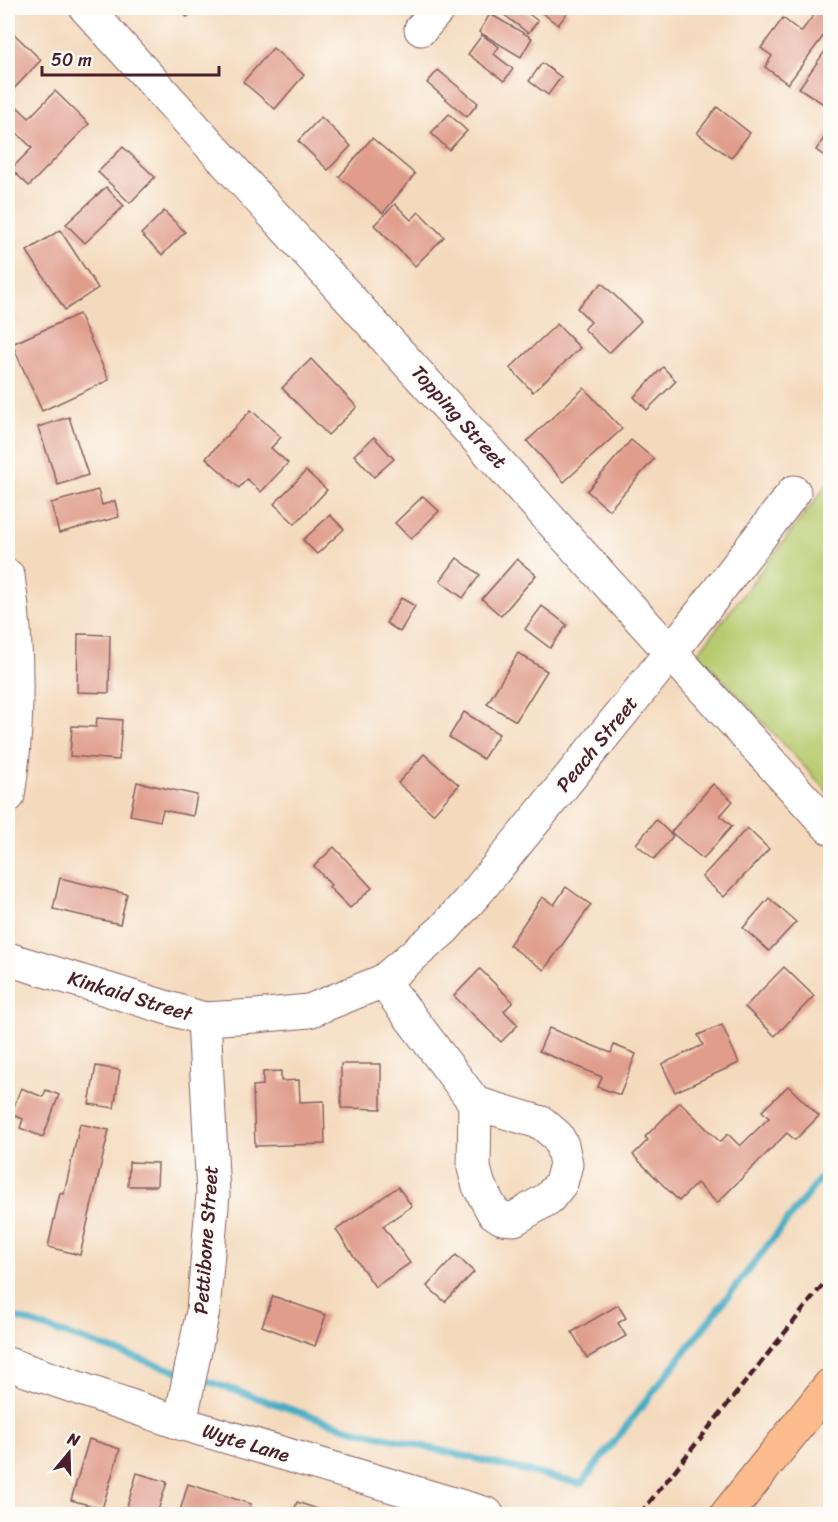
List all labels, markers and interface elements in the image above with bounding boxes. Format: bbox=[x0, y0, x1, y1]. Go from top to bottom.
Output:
scale bar bbox=[42, 39, 219, 77]
text: 50 m bbox=[51, 44, 92, 76]
street label: Topping Street bbox=[402, 357, 516, 478]
street label: Peach Street bbox=[547, 688, 647, 800]
street label: Kinkaid Street bbox=[63, 960, 197, 1032]
street label: Pettibone Street bbox=[183, 1164, 229, 1316]
street label: Wyte Lane bbox=[198, 1413, 294, 1473]
north arrow bbox=[39, 1423, 99, 1483]
text: N bbox=[63, 1423, 85, 1455]

